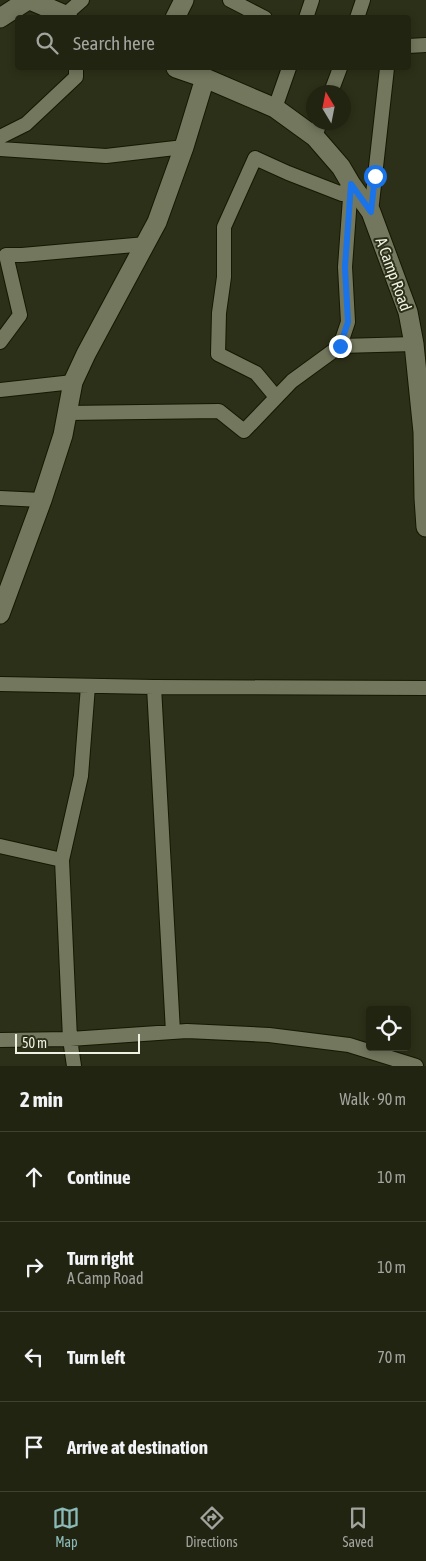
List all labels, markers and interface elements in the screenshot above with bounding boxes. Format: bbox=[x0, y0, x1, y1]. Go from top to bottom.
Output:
search box bbox=[15, 15, 411, 70]
icon: search bbox=[33, 29, 61, 57]
text: Search here bbox=[73, 32, 155, 54]
north arrow bbox=[306, 85, 351, 130]
route start bbox=[364, 165, 387, 188]
street label: A Camp Road bbox=[372, 235, 416, 313]
route end bbox=[329, 335, 352, 358]
map controls bbox=[366, 1006, 411, 1051]
button: locate bbox=[366, 1006, 411, 1051]
scale bar bbox=[15, 1031, 140, 1054]
text: 50 m bbox=[22, 1035, 47, 1051]
text: 2 min bbox=[20, 1087, 63, 1111]
text: Walk · 90 m bbox=[340, 1090, 406, 1108]
icon: ahead bbox=[20, 1163, 48, 1191]
text: Continue bbox=[67, 1166, 131, 1188]
text: 10 m bbox=[377, 1168, 406, 1186]
text: Turn right bbox=[67, 1247, 134, 1269]
icon: right bbox=[20, 1253, 48, 1281]
text: 10 m bbox=[377, 1258, 406, 1276]
text: A Camp Road bbox=[67, 1269, 144, 1287]
icon: left bbox=[20, 1343, 48, 1371]
text: Turn left bbox=[67, 1346, 125, 1368]
text: 70 m bbox=[377, 1348, 406, 1366]
icon: arrive bbox=[20, 1433, 48, 1461]
text: Arrive at destination bbox=[67, 1436, 208, 1458]
tab: Map bbox=[52, 1504, 80, 1550]
tab: Directions bbox=[185, 1504, 238, 1550]
tab: Saved bbox=[343, 1504, 374, 1550]

